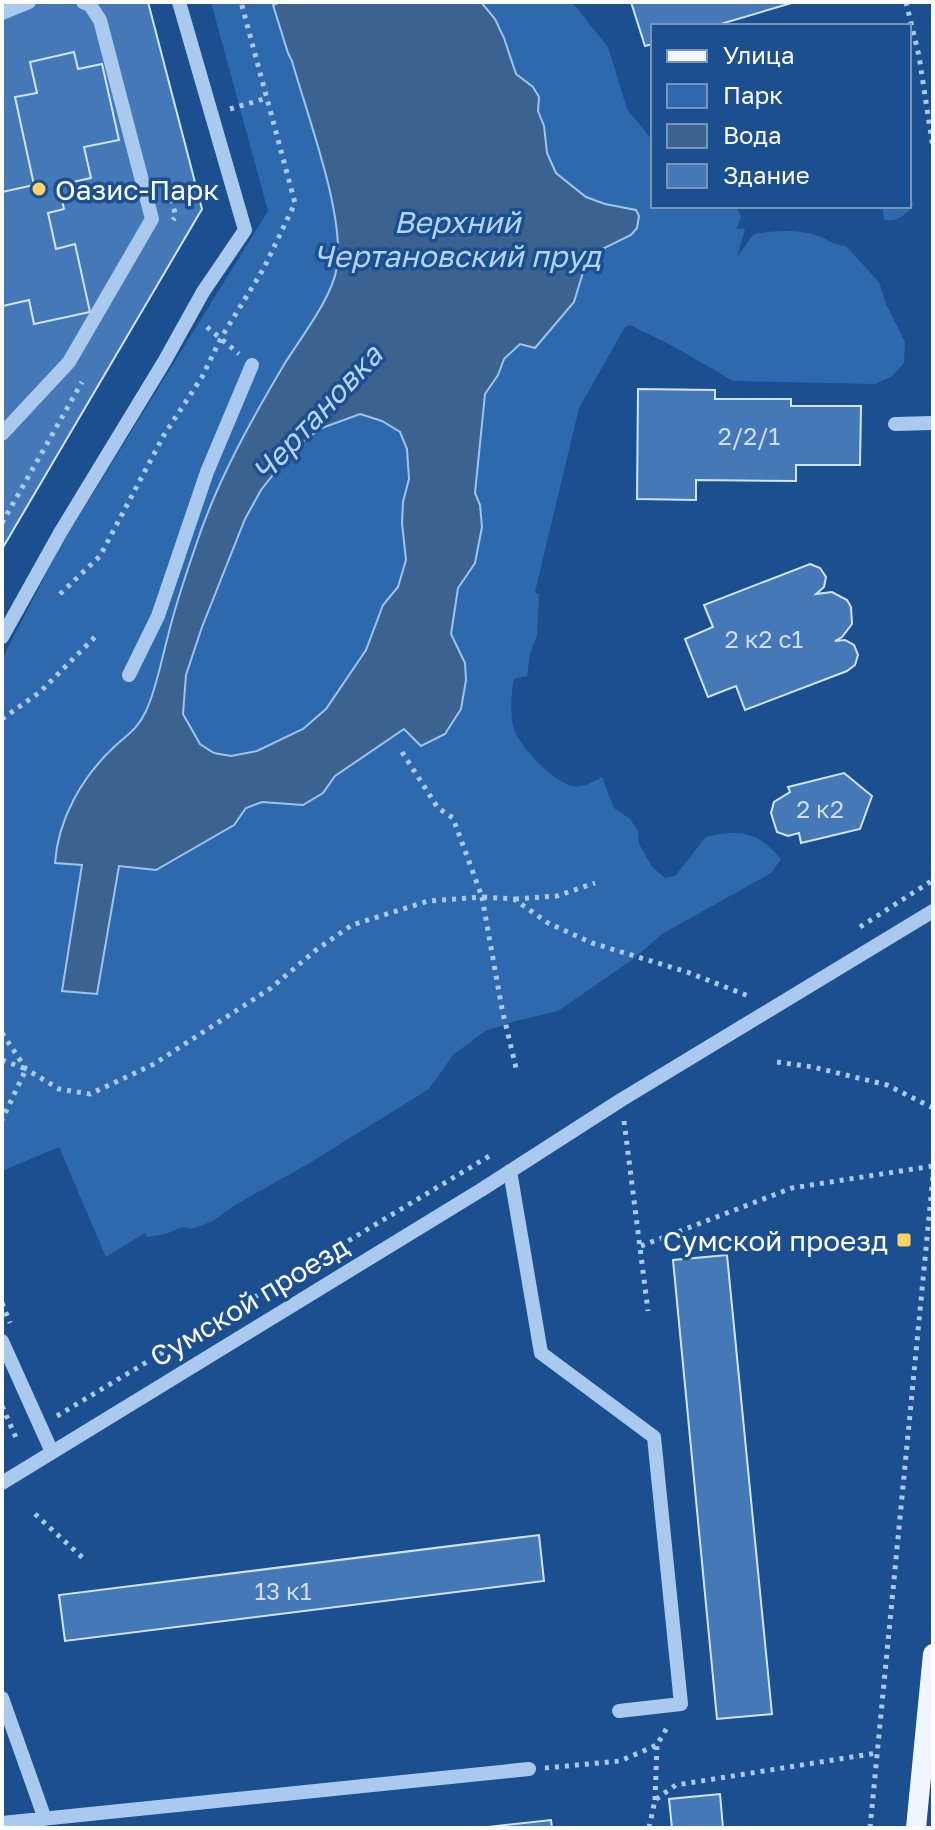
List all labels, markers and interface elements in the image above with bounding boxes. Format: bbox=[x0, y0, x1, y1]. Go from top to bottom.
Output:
legend bbox=[651, 24, 911, 208]
text: Улица bbox=[723, 40, 795, 69]
text: Парк bbox=[723, 80, 783, 109]
text: Вода bbox=[723, 120, 782, 149]
text: Здание bbox=[723, 160, 810, 189]
place label: Оазис-Парк bbox=[55, 173, 219, 206]
marker: Оазис-Парк bbox=[30, 180, 48, 198]
water label: Верхний Чертановский пруд bbox=[313, 204, 603, 274]
water label: Чертановка bbox=[245, 336, 390, 489]
house number: 2/2/1 bbox=[718, 421, 780, 450]
house number: 2 к2 с1 bbox=[725, 624, 803, 653]
house number: 2 к2 bbox=[796, 794, 844, 823]
place label: Сумской проезд bbox=[663, 1224, 888, 1257]
street label: Сумской проезд bbox=[144, 1229, 354, 1373]
marker: Сумской проезд bbox=[895, 1231, 913, 1249]
house number: 13 к1 bbox=[254, 1576, 312, 1605]

